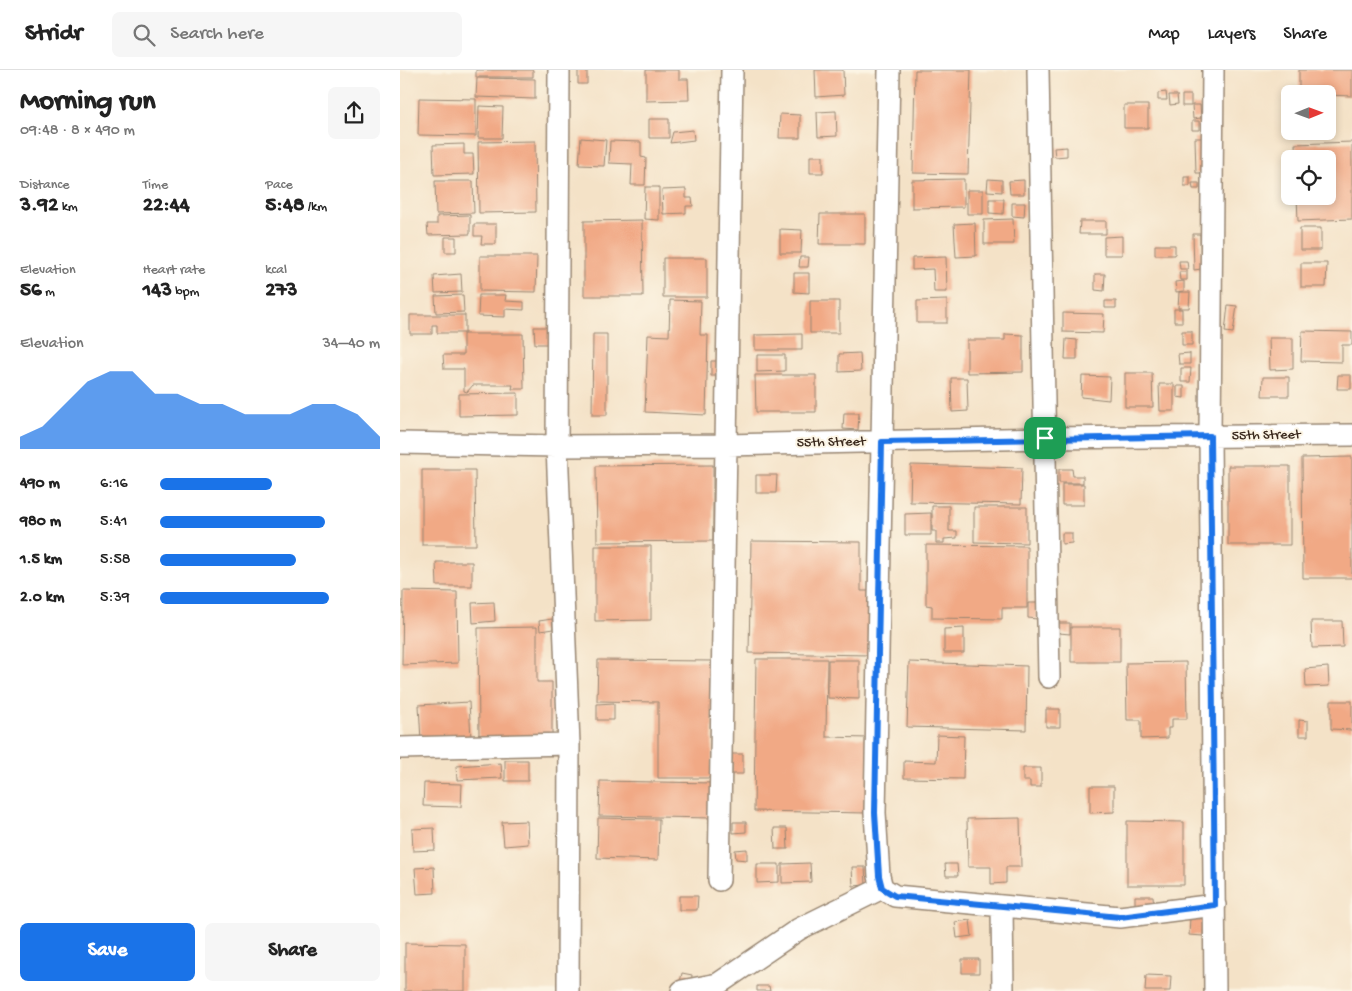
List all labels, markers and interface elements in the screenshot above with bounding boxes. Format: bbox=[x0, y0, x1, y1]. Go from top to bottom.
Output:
search box bbox=[112, 12, 462, 57]
text: Stridr bbox=[25, 20, 82, 49]
icon: search bbox=[130, 21, 158, 49]
text: Search here bbox=[170, 23, 264, 46]
text: Map bbox=[1148, 24, 1180, 45]
text: Layers bbox=[1208, 24, 1255, 45]
text: Share bbox=[1283, 24, 1327, 45]
north arrow bbox=[1281, 85, 1336, 140]
map controls bbox=[1281, 85, 1336, 205]
text: Morning run bbox=[20, 86, 155, 119]
button: share bbox=[328, 87, 380, 139]
text: 09:48 · 8 × 490 m bbox=[20, 122, 135, 141]
button: locate bbox=[1281, 150, 1336, 205]
text: Distance bbox=[20, 177, 69, 194]
text: Time bbox=[143, 177, 168, 194]
text: Pace bbox=[265, 177, 293, 194]
text: 3.92 bbox=[20, 194, 58, 219]
text: 22:44 bbox=[143, 194, 190, 219]
text: 5:48 bbox=[265, 194, 304, 219]
text: km bbox=[58, 199, 78, 216]
text: /km bbox=[304, 199, 327, 216]
text: Elevation bbox=[20, 262, 76, 279]
text: Heart rate bbox=[143, 262, 205, 279]
text: kcal bbox=[265, 262, 287, 279]
text: 56 bbox=[20, 279, 42, 304]
text: 143 bbox=[143, 279, 172, 304]
text: 273 bbox=[265, 279, 297, 304]
text: m bbox=[42, 284, 55, 301]
text: bpm bbox=[172, 284, 200, 301]
text: Elevation bbox=[20, 335, 84, 354]
text: 34–40 m bbox=[323, 335, 380, 354]
pin bbox=[1024, 417, 1066, 459]
icon: arrive bbox=[1031, 424, 1059, 452]
street label: 55th Street bbox=[1232, 427, 1302, 445]
street label: 55th Street bbox=[797, 434, 867, 452]
text: 490 m bbox=[20, 475, 60, 494]
text: 6:16 bbox=[100, 475, 128, 494]
text: 980 m bbox=[20, 513, 61, 532]
text: 5:41 bbox=[100, 513, 127, 532]
text: 1.5 km bbox=[20, 551, 62, 570]
text: 5:58 bbox=[100, 551, 131, 570]
text: 2.0 km bbox=[20, 589, 64, 608]
text: 5:39 bbox=[100, 589, 130, 608]
button: Save bbox=[20, 923, 195, 981]
button: Share bbox=[205, 923, 380, 981]

